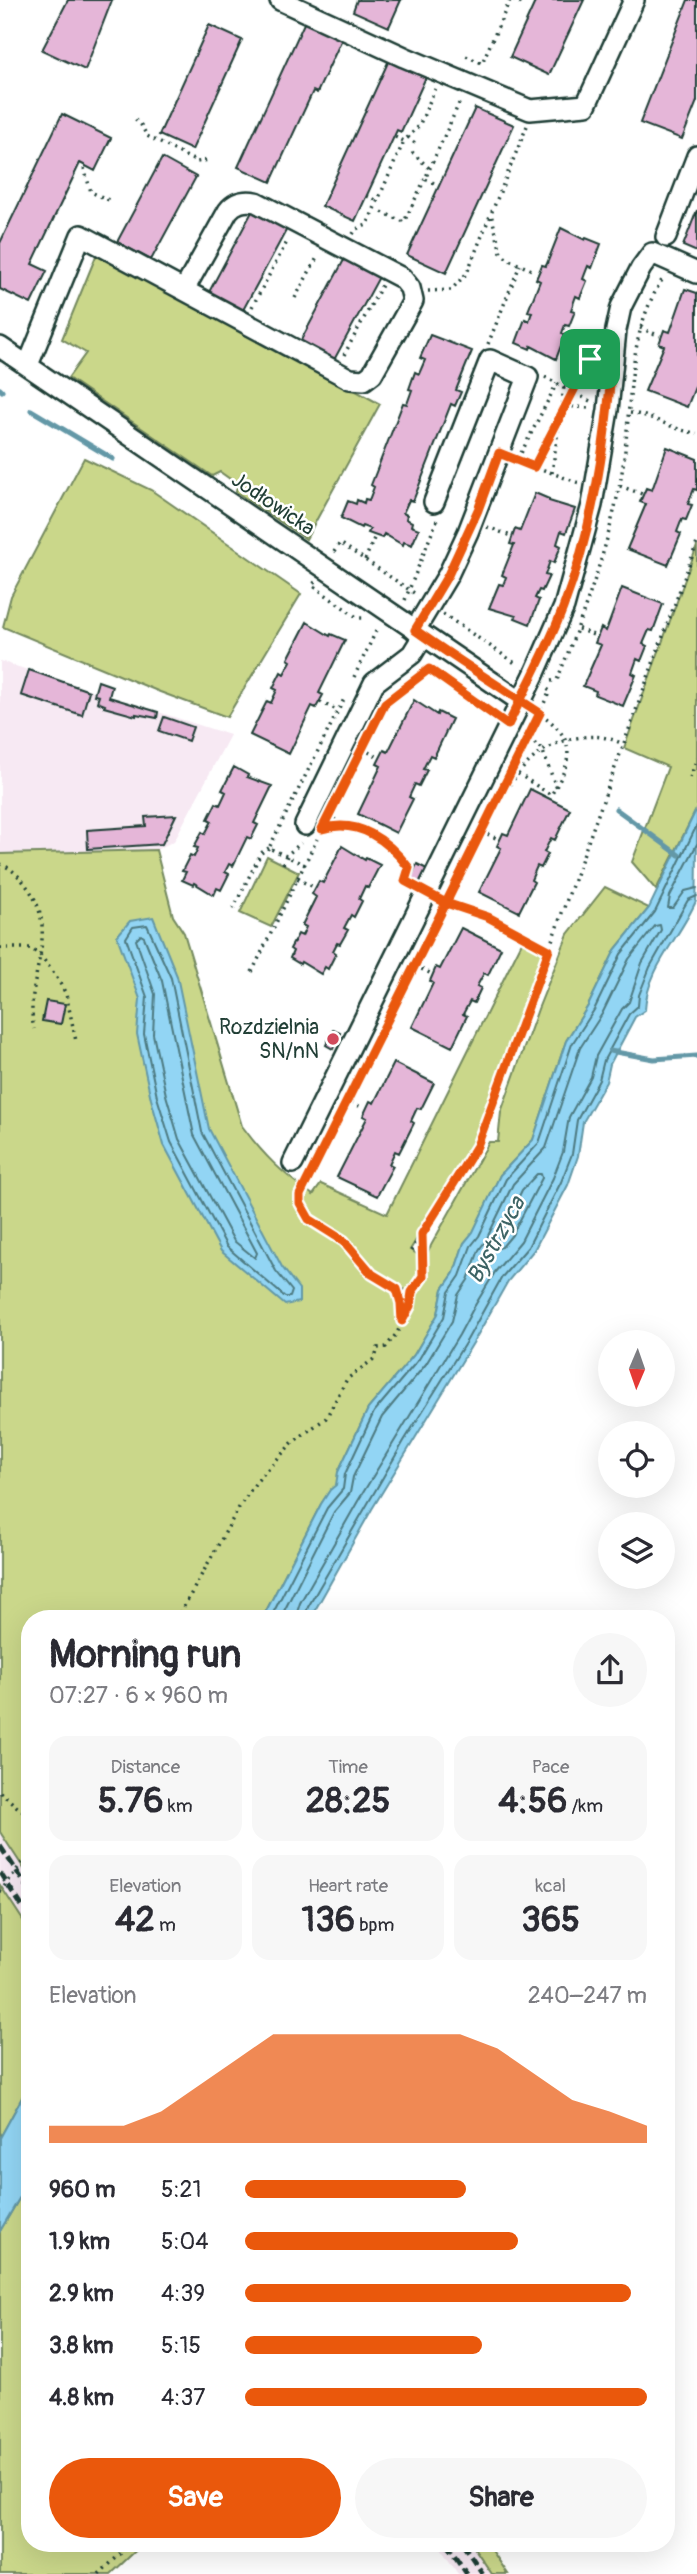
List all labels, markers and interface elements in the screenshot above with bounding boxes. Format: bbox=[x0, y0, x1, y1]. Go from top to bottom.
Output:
pin bbox=[560, 329, 620, 389]
icon: arrive bbox=[571, 340, 609, 378]
street label: Jodłowicka bbox=[226, 466, 320, 542]
place label: Rozdzielnia SN/nN bbox=[219, 1014, 319, 1065]
marker: Rozdzielnia SN/nN bbox=[325, 1031, 341, 1047]
water label: Bystrzyca bbox=[460, 1190, 532, 1288]
north arrow bbox=[598, 1330, 676, 1407]
map controls bbox=[598, 1330, 675, 1589]
button: locate bbox=[598, 1421, 675, 1498]
button: layers bbox=[598, 1512, 675, 1589]
text: Morning run bbox=[49, 1631, 241, 1679]
button: share bbox=[573, 1633, 647, 1707]
text: 07:27 · 6 × 960 m bbox=[49, 1681, 228, 1710]
text: Distance bbox=[111, 1755, 180, 1779]
text: Time bbox=[328, 1755, 368, 1779]
text: Pace bbox=[532, 1755, 569, 1779]
text: 5.76 bbox=[98, 1779, 164, 1823]
text: 28:25 bbox=[305, 1779, 391, 1823]
text: 4:56 bbox=[498, 1779, 567, 1823]
text: km bbox=[164, 1794, 193, 1818]
text: /km bbox=[567, 1794, 603, 1818]
text: Elevation bbox=[109, 1874, 182, 1898]
text: Heart rate bbox=[308, 1874, 388, 1898]
text: kcal bbox=[535, 1874, 566, 1898]
text: 42 bbox=[115, 1898, 155, 1942]
text: 136 bbox=[302, 1898, 355, 1942]
text: 365 bbox=[521, 1898, 580, 1942]
text: m bbox=[155, 1913, 176, 1937]
text: bpm bbox=[355, 1913, 394, 1937]
text: Elevation bbox=[49, 1981, 137, 2010]
text: 240–247 m bbox=[528, 1981, 647, 2010]
text: 960 m bbox=[49, 2175, 115, 2204]
text: 5:21 bbox=[161, 2175, 201, 2204]
text: 1.9 km bbox=[49, 2227, 110, 2256]
text: 5:04 bbox=[161, 2227, 209, 2256]
text: 2.9 km bbox=[49, 2279, 114, 2308]
text: 4:39 bbox=[161, 2279, 205, 2308]
text: 3.8 km bbox=[49, 2331, 113, 2360]
text: 5:15 bbox=[161, 2331, 201, 2360]
text: 4.8 km bbox=[49, 2383, 114, 2412]
text: 4:37 bbox=[161, 2383, 205, 2412]
button: Save bbox=[49, 2458, 341, 2538]
button: Share bbox=[355, 2458, 647, 2538]

